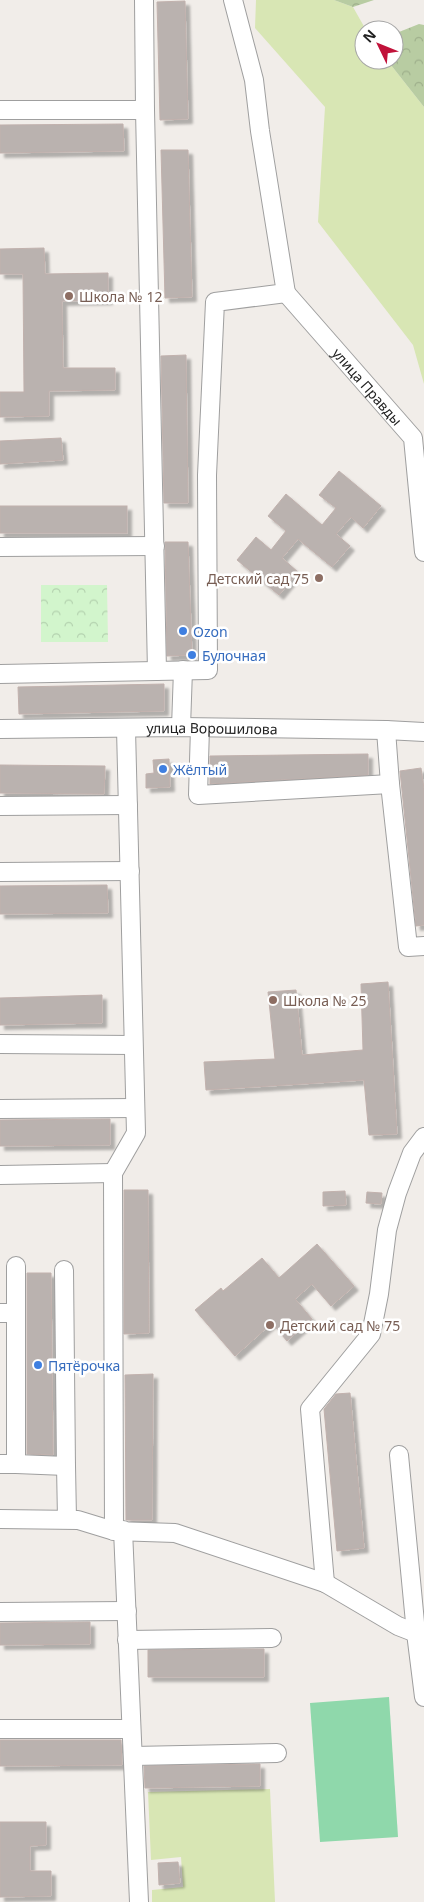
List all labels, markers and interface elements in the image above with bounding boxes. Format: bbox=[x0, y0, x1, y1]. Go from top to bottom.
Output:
north arrow bbox=[354, 20, 404, 70]
text: N bbox=[358, 25, 380, 46]
place label: Школа № 12 bbox=[79, 287, 163, 306]
marker: Школа № 12 bbox=[63, 290, 75, 302]
street label: улица Правды bbox=[329, 344, 407, 429]
place label: Детский сад 75 bbox=[207, 569, 309, 588]
marker: Детский сад 75 bbox=[313, 572, 325, 584]
place label: Ozon bbox=[193, 622, 228, 641]
marker: Ozon bbox=[177, 625, 189, 637]
place label: Булочная bbox=[202, 646, 266, 665]
marker: Булочная bbox=[186, 649, 198, 661]
street label: улица Ворошилова bbox=[146, 717, 278, 738]
place label: Жёлтый bbox=[173, 760, 227, 779]
marker: Жёлтый bbox=[157, 763, 169, 775]
place label: Школа № 25 bbox=[283, 991, 367, 1010]
marker: Школа № 25 bbox=[267, 994, 279, 1006]
place label: Детский сад № 75 bbox=[280, 1316, 400, 1335]
marker: Детский сад № 75 bbox=[264, 1319, 276, 1331]
place label: Пятёрочка bbox=[48, 1356, 120, 1375]
marker: Пятёрочка bbox=[32, 1359, 44, 1371]

